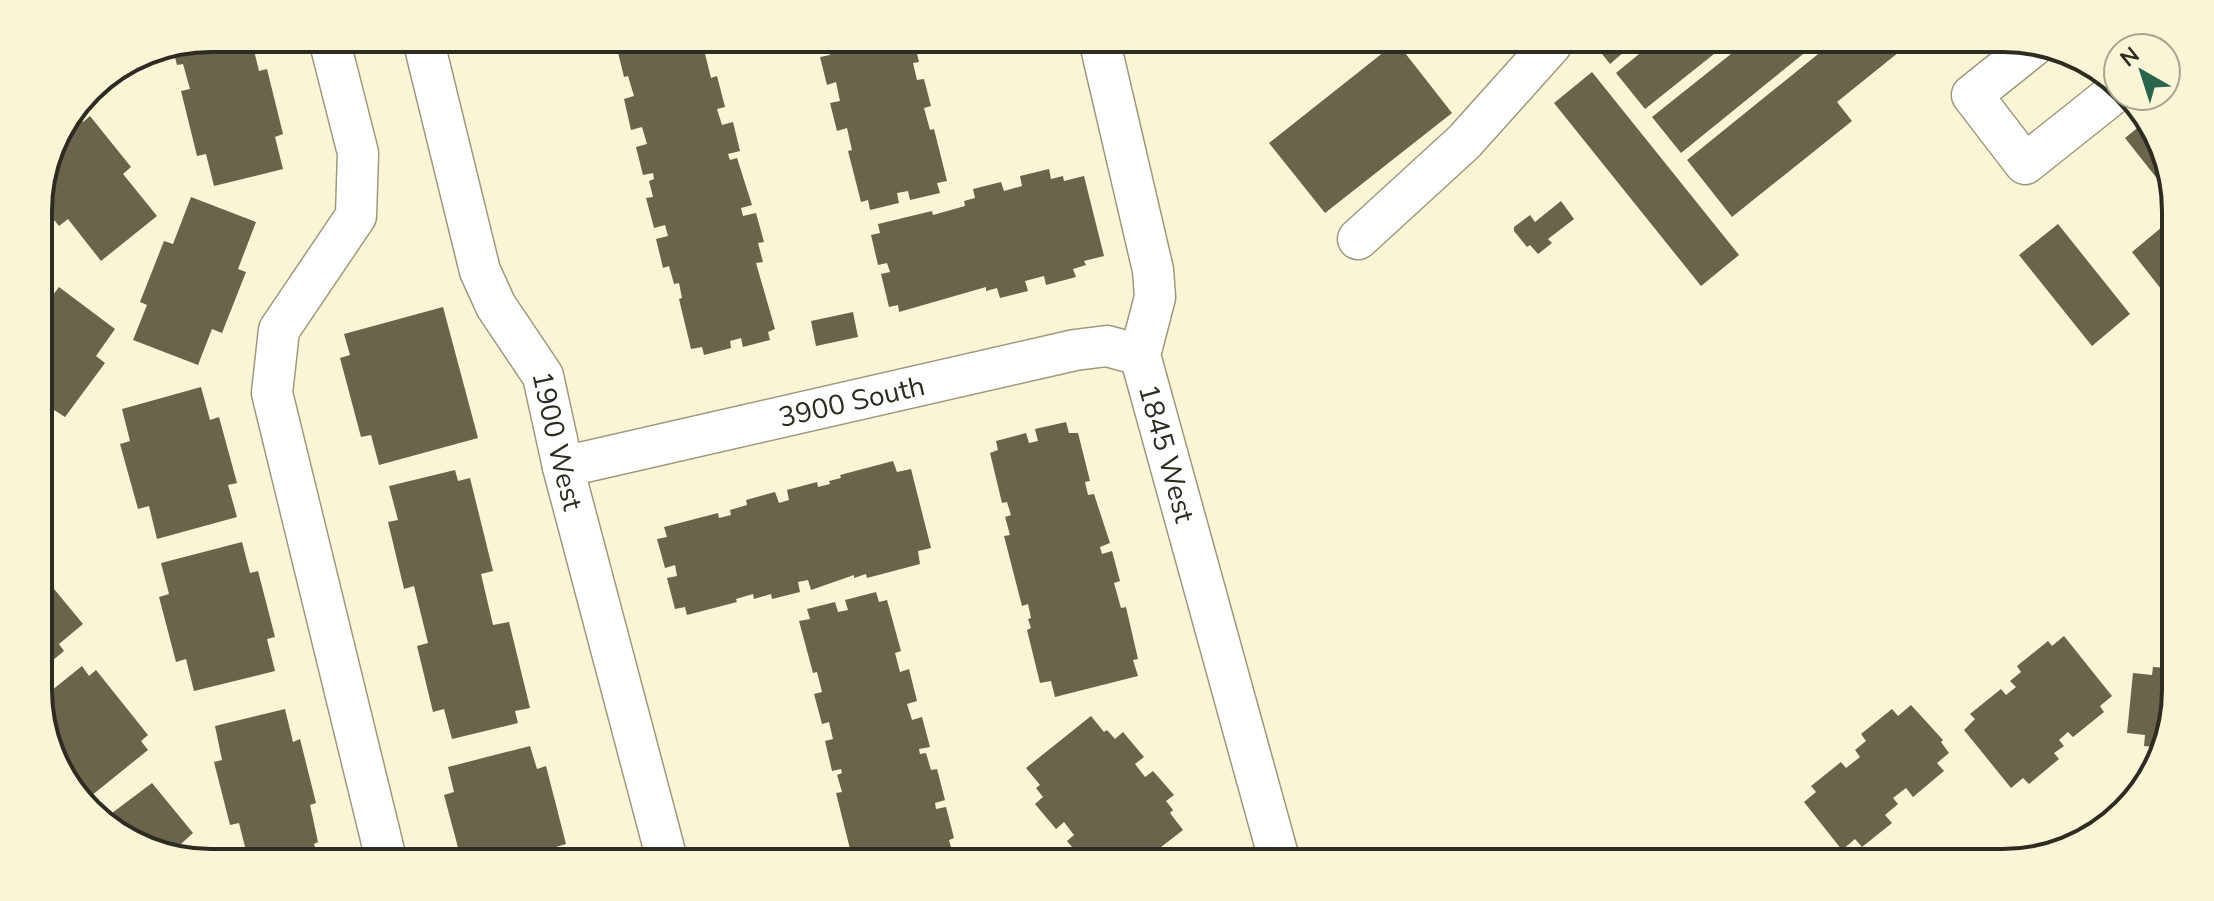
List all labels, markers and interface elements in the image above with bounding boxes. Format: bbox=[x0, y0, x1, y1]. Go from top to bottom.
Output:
north arrow bbox=[2102, 32, 2182, 112]
text: N bbox=[2114, 40, 2146, 74]
street label: 3900 South bbox=[775, 367, 929, 437]
street label: 1900 West bbox=[522, 368, 592, 515]
street label: 1845 West bbox=[1129, 380, 1203, 527]

